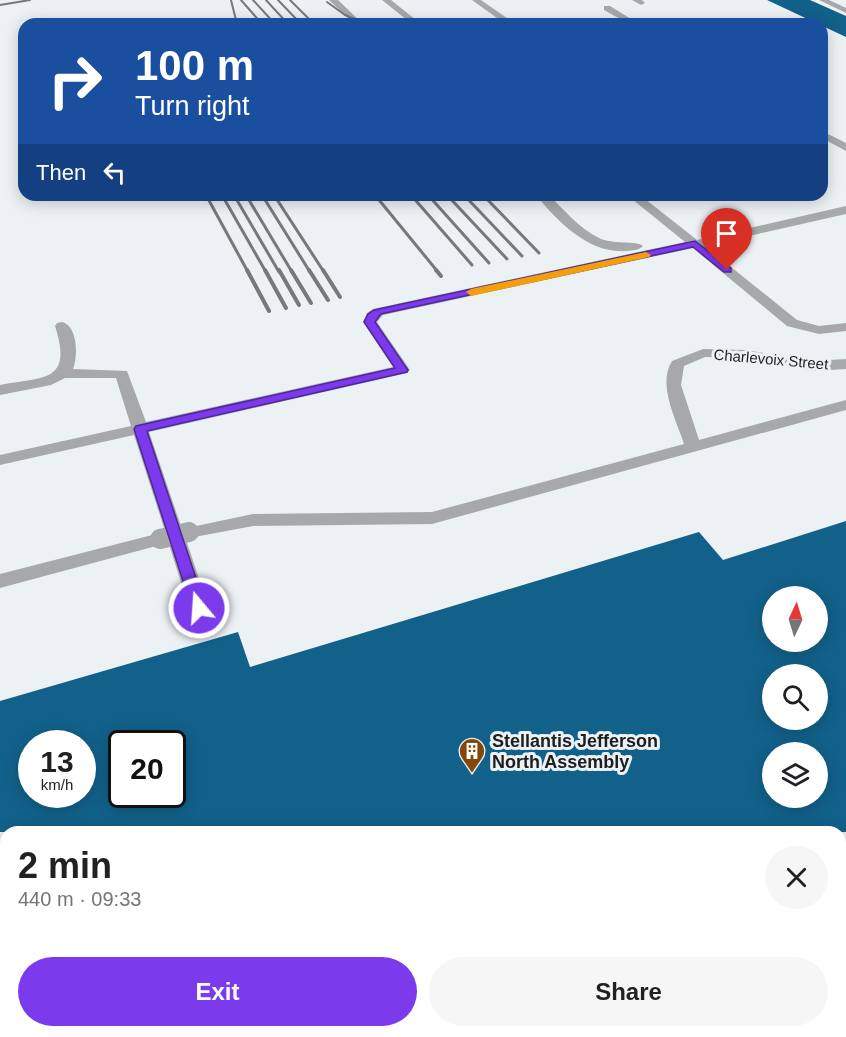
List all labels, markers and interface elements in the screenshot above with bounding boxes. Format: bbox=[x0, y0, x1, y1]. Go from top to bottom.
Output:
icon: right bbox=[36, 42, 114, 120]
text: 100 m bbox=[135, 42, 254, 89]
text: Turn right bbox=[135, 91, 250, 121]
icon: left bbox=[98, 156, 131, 189]
text: Then bbox=[36, 160, 86, 185]
pin bbox=[701, 208, 752, 270]
icon: arrive bbox=[710, 217, 743, 250]
street label: Charlevoix Street bbox=[713, 346, 830, 373]
position arrow bbox=[167, 576, 231, 640]
north arrow bbox=[762, 586, 828, 652]
map controls bbox=[762, 586, 828, 808]
button: search bbox=[762, 664, 828, 730]
speed limit sign: 20 bbox=[108, 730, 186, 808]
place label: Stellantis Jefferson North Assembly bbox=[492, 731, 658, 772]
building icon: Stellantis Jefferson North Assembly bbox=[457, 736, 487, 774]
button: layers bbox=[762, 742, 828, 808]
text: 13 bbox=[40, 745, 74, 778]
text: km/h bbox=[41, 776, 73, 793]
text: 2 min bbox=[18, 845, 112, 886]
button: close bbox=[765, 846, 828, 909]
text: 440 m · 09:33 bbox=[18, 888, 141, 910]
button: Exit bbox=[18, 957, 417, 1026]
button: Share bbox=[429, 957, 828, 1026]

